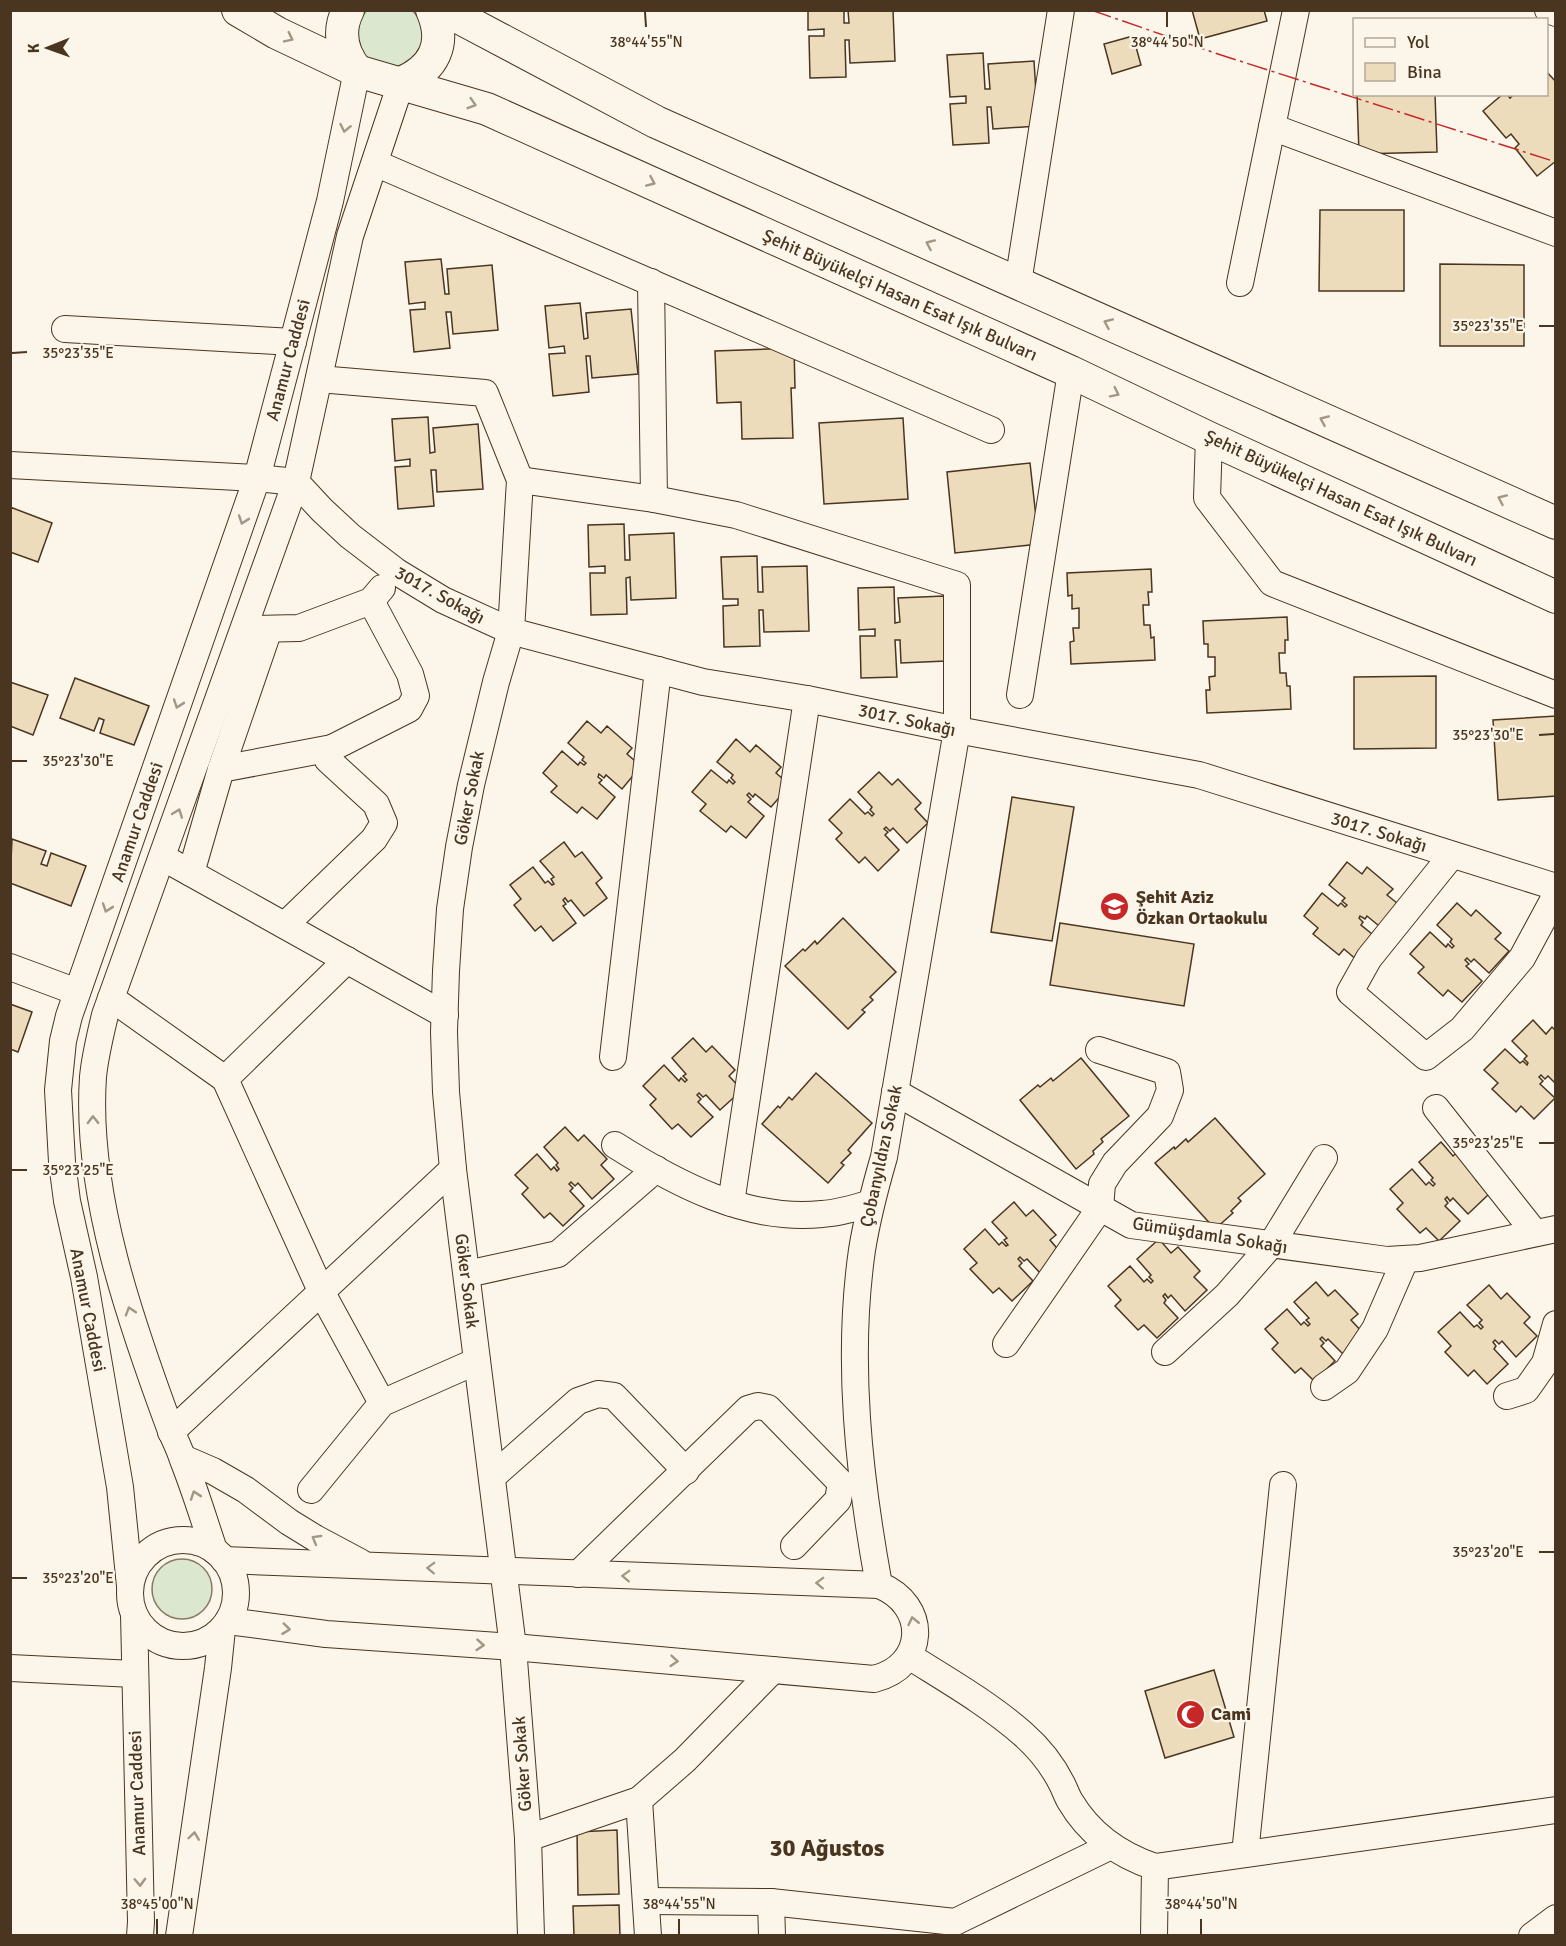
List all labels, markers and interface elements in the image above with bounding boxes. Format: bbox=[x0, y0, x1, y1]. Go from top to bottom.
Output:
north arrow bbox=[18, 18, 78, 78]
legend bbox=[1353, 18, 1548, 96]
one-way arrow bbox=[283, 31, 294, 43]
text: Yol bbox=[1407, 31, 1430, 53]
text: 38°44'55"N bbox=[609, 33, 683, 51]
text: 38°44'50"N bbox=[1130, 33, 1204, 51]
text: K bbox=[24, 43, 44, 53]
text: Bina bbox=[1407, 61, 1442, 83]
one-way arrow bbox=[466, 97, 477, 109]
one-way arrow bbox=[339, 123, 352, 133]
one-way arrow bbox=[644, 175, 655, 187]
street label: Şehit Büyükelçi Hasan Esat Işık Bulvarı bbox=[759, 224, 1041, 366]
one-way arrow bbox=[925, 239, 936, 251]
street label: Anamur Caddesi bbox=[261, 297, 315, 423]
text: 35°23'35"E bbox=[1452, 317, 1524, 335]
one-way arrow bbox=[1103, 318, 1114, 330]
text: 35°23'35"E bbox=[42, 344, 114, 362]
one-way arrow bbox=[1109, 386, 1120, 397]
one-way arrow bbox=[1320, 415, 1331, 427]
street label: Şehit Büyükelçi Hasan Esat Işık Bulvarı bbox=[1201, 425, 1481, 571]
one-way arrow bbox=[1498, 495, 1509, 507]
one-way arrow bbox=[237, 514, 250, 525]
street label: 3017. Sokağı bbox=[391, 561, 489, 629]
one-way arrow bbox=[173, 698, 186, 709]
street label: 3017. Sokağı bbox=[856, 699, 958, 741]
text: 35°23'30"E bbox=[1452, 726, 1524, 744]
street label: Göker Sokak bbox=[449, 749, 489, 847]
text: 35°23'30"E bbox=[42, 752, 114, 770]
street label: Anamur Caddesi bbox=[106, 759, 168, 885]
street label: 3017. Sokağı bbox=[1328, 807, 1430, 857]
one-way arrow bbox=[170, 808, 183, 819]
place label: Şehit Aziz Özkan Ortaokulu bbox=[1136, 886, 1268, 929]
school or university icon: Şehit Aziz Özkan Ortaokulu bbox=[1099, 891, 1131, 923]
one-way arrow bbox=[101, 902, 114, 913]
street label: Çobanyıldızı Sokak bbox=[855, 1083, 907, 1229]
one-way arrow bbox=[87, 1116, 99, 1125]
text: 35°23'25"E bbox=[1452, 1134, 1524, 1152]
text: 35°23'25"E bbox=[42, 1161, 114, 1179]
street label: Gümüşdamla Sokağı bbox=[1131, 1212, 1289, 1258]
street label: Göker Sokak bbox=[450, 1232, 484, 1330]
street label: Anamur Caddesi bbox=[65, 1246, 111, 1374]
one-way arrow bbox=[125, 1306, 137, 1317]
one-way arrow bbox=[190, 1490, 203, 1501]
one-way arrow bbox=[312, 1535, 322, 1546]
text: 35°23'20"E bbox=[1452, 1543, 1524, 1561]
one-way arrow bbox=[426, 1562, 435, 1575]
text: 35°23'20"E bbox=[42, 1569, 114, 1587]
one-way arrow bbox=[621, 1569, 630, 1582]
one-way arrow bbox=[816, 1577, 825, 1590]
one-way arrow bbox=[907, 1616, 920, 1626]
one-way arrow bbox=[281, 1622, 290, 1634]
one-way arrow bbox=[476, 1638, 485, 1651]
one-way arrow bbox=[670, 1654, 679, 1667]
mosque icon: Cami bbox=[1174, 1698, 1206, 1730]
place label: Cami bbox=[1211, 1703, 1251, 1725]
street label: Göker Sokak bbox=[508, 1715, 536, 1813]
street label: Anamur Caddesi bbox=[124, 1730, 150, 1856]
one-way arrow bbox=[188, 1832, 200, 1841]
district label: 30 Ağustos bbox=[770, 1833, 885, 1863]
one-way arrow bbox=[134, 1878, 146, 1887]
text: 38°45'00"N bbox=[120, 1895, 194, 1913]
text: 38°44'55"N bbox=[642, 1895, 716, 1913]
text: 38°44'50"N bbox=[1164, 1895, 1238, 1913]

